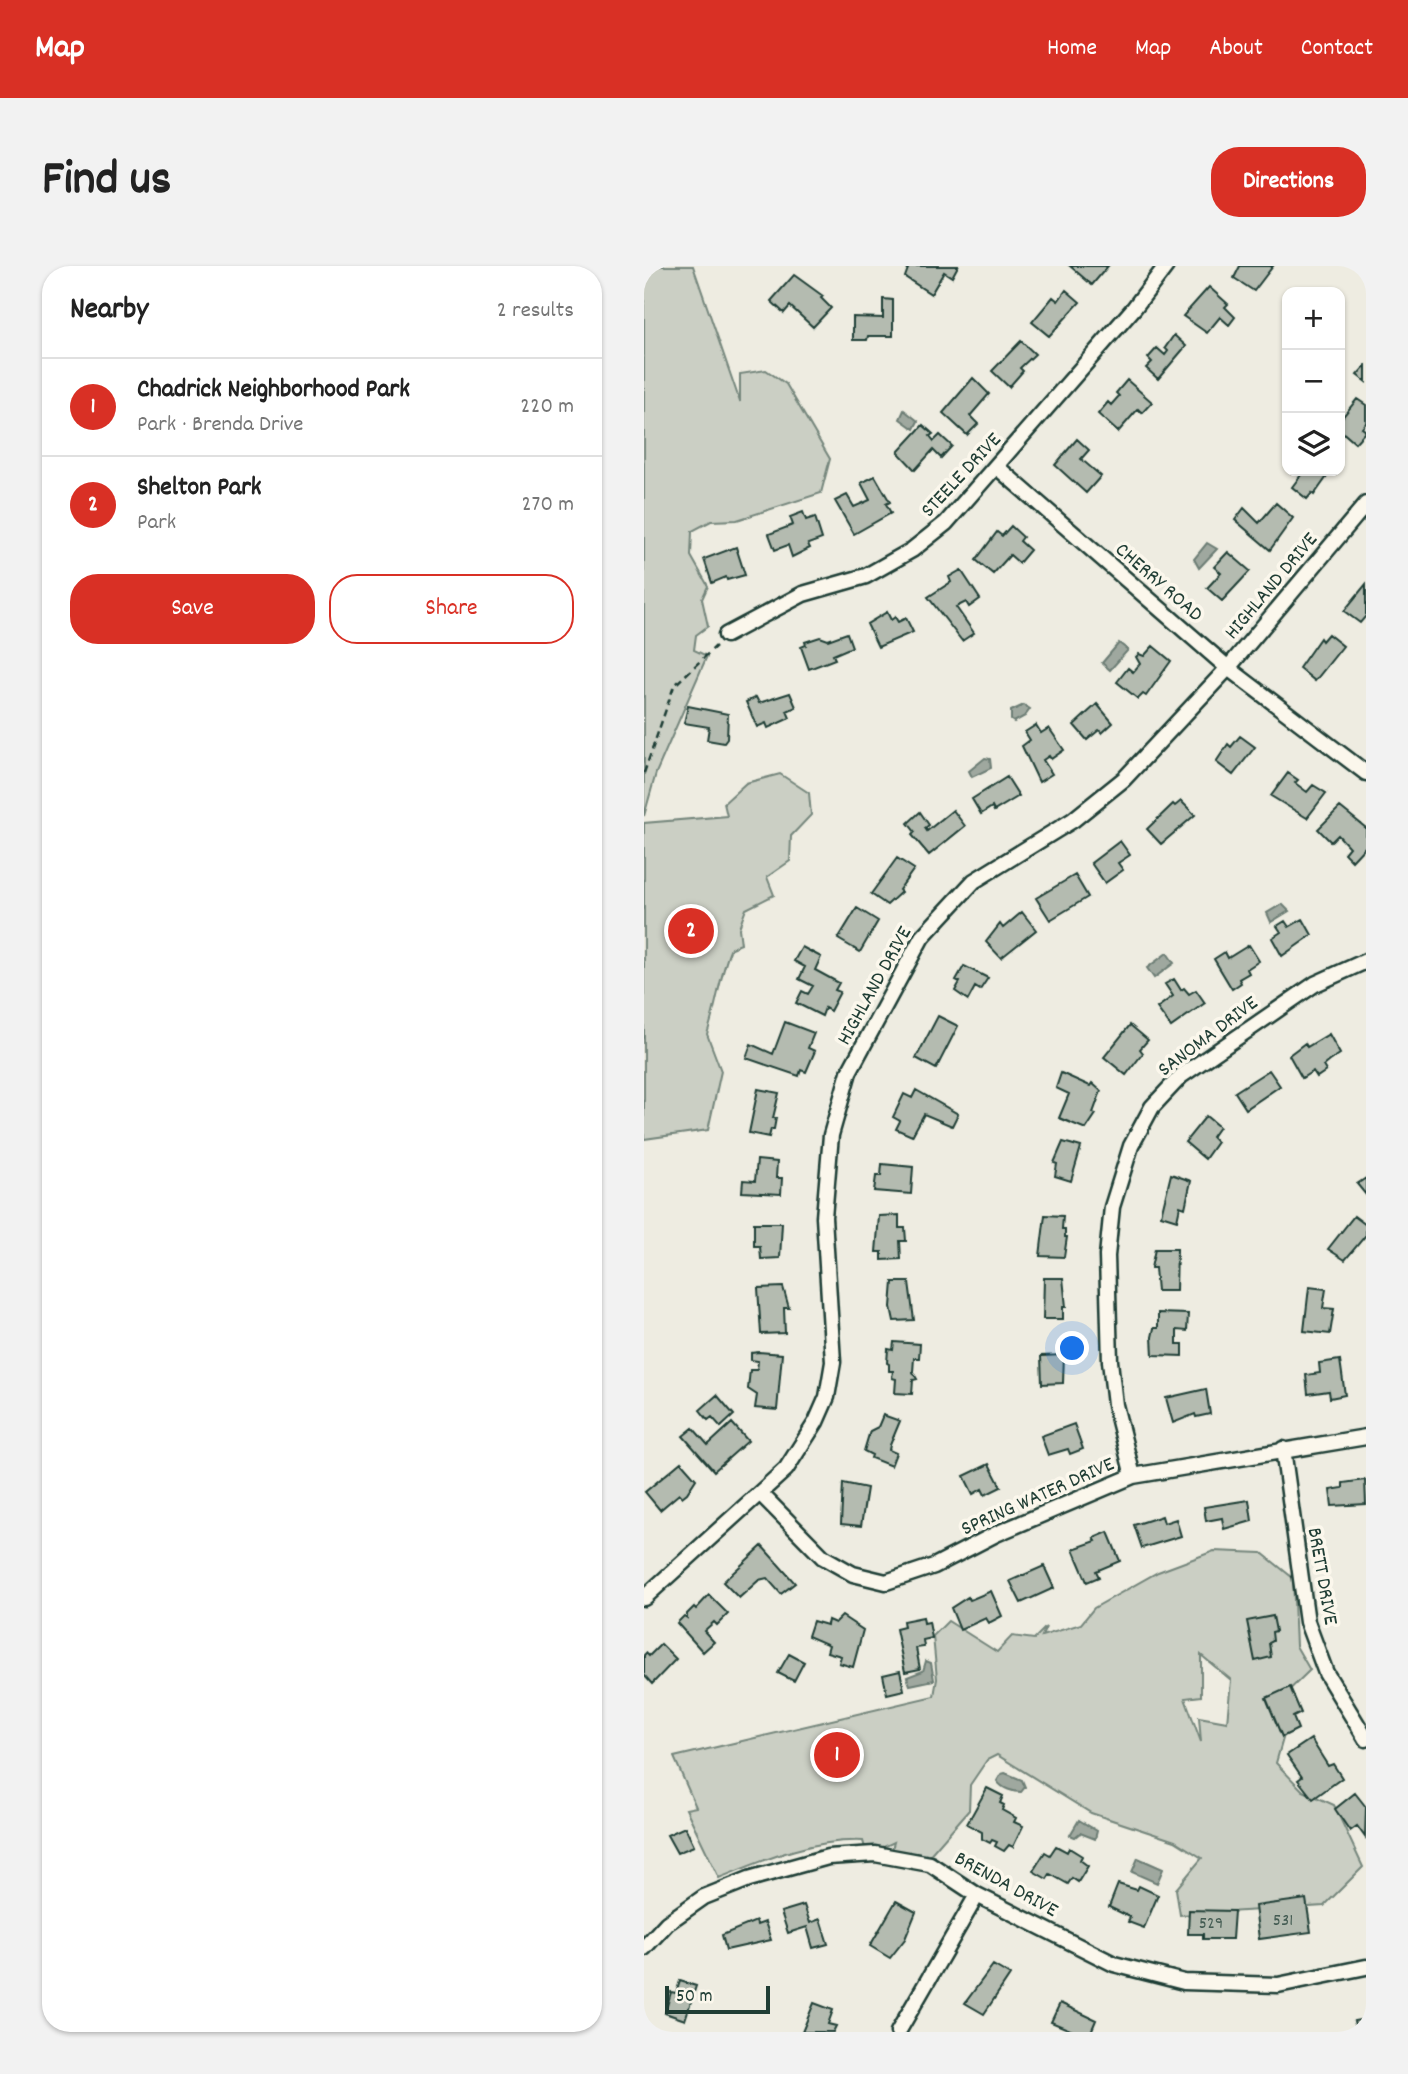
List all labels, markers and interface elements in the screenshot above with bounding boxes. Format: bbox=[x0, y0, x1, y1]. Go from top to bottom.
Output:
text: Map bbox=[35, 26, 85, 73]
text: Home bbox=[1047, 32, 1097, 66]
text: Map bbox=[1135, 32, 1171, 66]
text: About bbox=[1209, 32, 1263, 66]
text: Contact bbox=[1301, 32, 1373, 66]
text: Find us bbox=[42, 147, 171, 217]
button: Directions bbox=[1211, 147, 1366, 217]
map controls bbox=[1282, 287, 1345, 476]
button: + bbox=[1282, 287, 1345, 350]
text: Nearby bbox=[70, 290, 148, 333]
text: 2 results bbox=[497, 295, 574, 328]
button: − bbox=[1282, 350, 1345, 413]
text: Chadrick Neighborhood Park bbox=[137, 372, 410, 409]
text: 1 bbox=[90, 391, 96, 424]
text: 220 m bbox=[520, 391, 574, 424]
text: Park · Brenda Drive bbox=[137, 409, 303, 442]
button: layers bbox=[1282, 413, 1345, 476]
street label: STEELE DRIVE bbox=[915, 426, 1010, 525]
text: Shelton Park bbox=[137, 470, 261, 507]
text: 2 bbox=[88, 489, 98, 522]
text: 270 m bbox=[522, 489, 574, 522]
text: Park bbox=[137, 507, 176, 540]
street label: HIGHLAND DRIVE bbox=[1218, 526, 1326, 647]
street label: CHERRY ROAD bbox=[1107, 536, 1209, 630]
button: Save bbox=[70, 574, 315, 644]
button: Share bbox=[329, 574, 574, 644]
pin: 2 bbox=[668, 905, 714, 957]
street label: HIGHLAND DRIVE bbox=[831, 921, 921, 1051]
street label: SANOMA DRIVE bbox=[1152, 989, 1266, 1085]
your location bbox=[1055, 1331, 1089, 1365]
street label: SPRING WATER DRIVE bbox=[957, 1450, 1120, 1545]
street label: BRETT DRIVE bbox=[1298, 1525, 1344, 1628]
pin: 1 bbox=[814, 1729, 860, 1781]
street label: BRENDA DRIVE bbox=[948, 1845, 1063, 1927]
house number: 531 bbox=[1273, 1909, 1293, 1934]
house number: 529 bbox=[1199, 1912, 1223, 1937]
scale bar bbox=[665, 1983, 770, 2015]
text: 50 m bbox=[676, 1984, 713, 2011]

